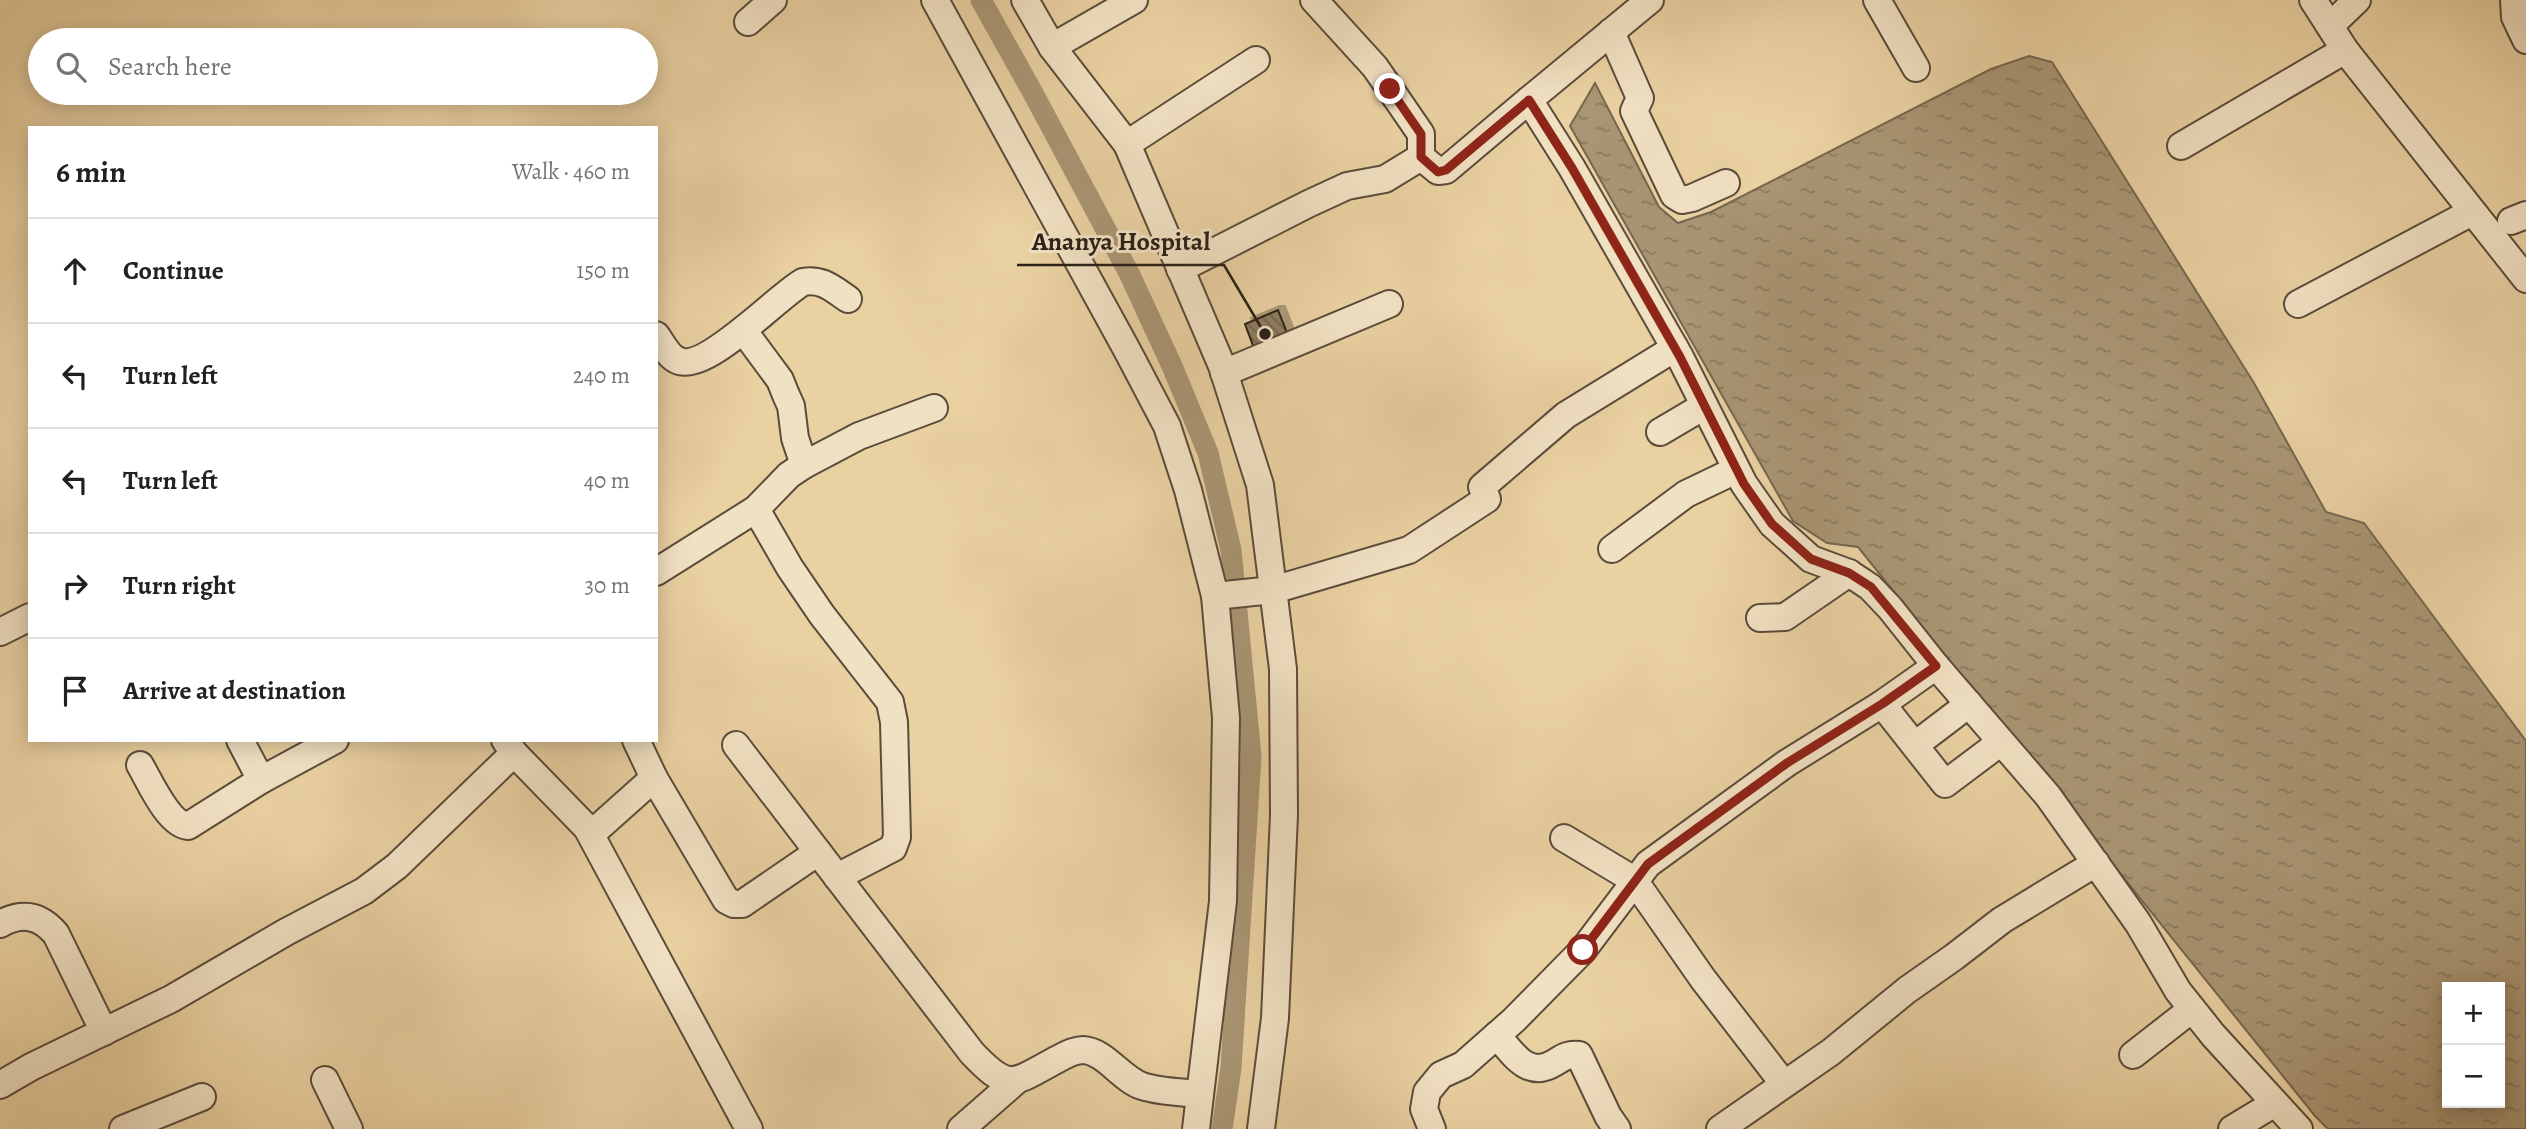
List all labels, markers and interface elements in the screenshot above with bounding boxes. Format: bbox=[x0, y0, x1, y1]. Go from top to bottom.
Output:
search box bbox=[28, 28, 658, 105]
icon: search bbox=[52, 48, 90, 86]
text: Search here bbox=[108, 49, 232, 84]
route end bbox=[1374, 73, 1405, 104]
text: 6 min bbox=[56, 152, 126, 192]
text: Walk · 460 m bbox=[512, 156, 630, 187]
callout: Ananya Hospital bbox=[1017, 218, 1224, 265]
text: Ananya Hospital bbox=[1031, 224, 1210, 259]
icon: ahead bbox=[56, 252, 94, 290]
text: Continue bbox=[123, 253, 224, 288]
text: 150 m bbox=[576, 255, 630, 286]
icon: left bbox=[56, 357, 94, 395]
text: Turn left bbox=[123, 358, 218, 393]
text: 240 m bbox=[573, 360, 630, 391]
icon: left bbox=[56, 462, 94, 500]
text: Turn left bbox=[123, 463, 218, 498]
text: 40 m bbox=[584, 465, 630, 496]
icon: right bbox=[56, 567, 94, 605]
text: Turn right bbox=[123, 568, 236, 603]
text: 30 m bbox=[584, 570, 630, 601]
icon: arrive bbox=[56, 672, 94, 710]
text: Arrive at destination bbox=[123, 673, 346, 708]
route start bbox=[1567, 934, 1598, 965]
map controls bbox=[2442, 982, 2505, 1108]
button: + bbox=[2442, 982, 2505, 1045]
button: − bbox=[2442, 1045, 2505, 1108]

